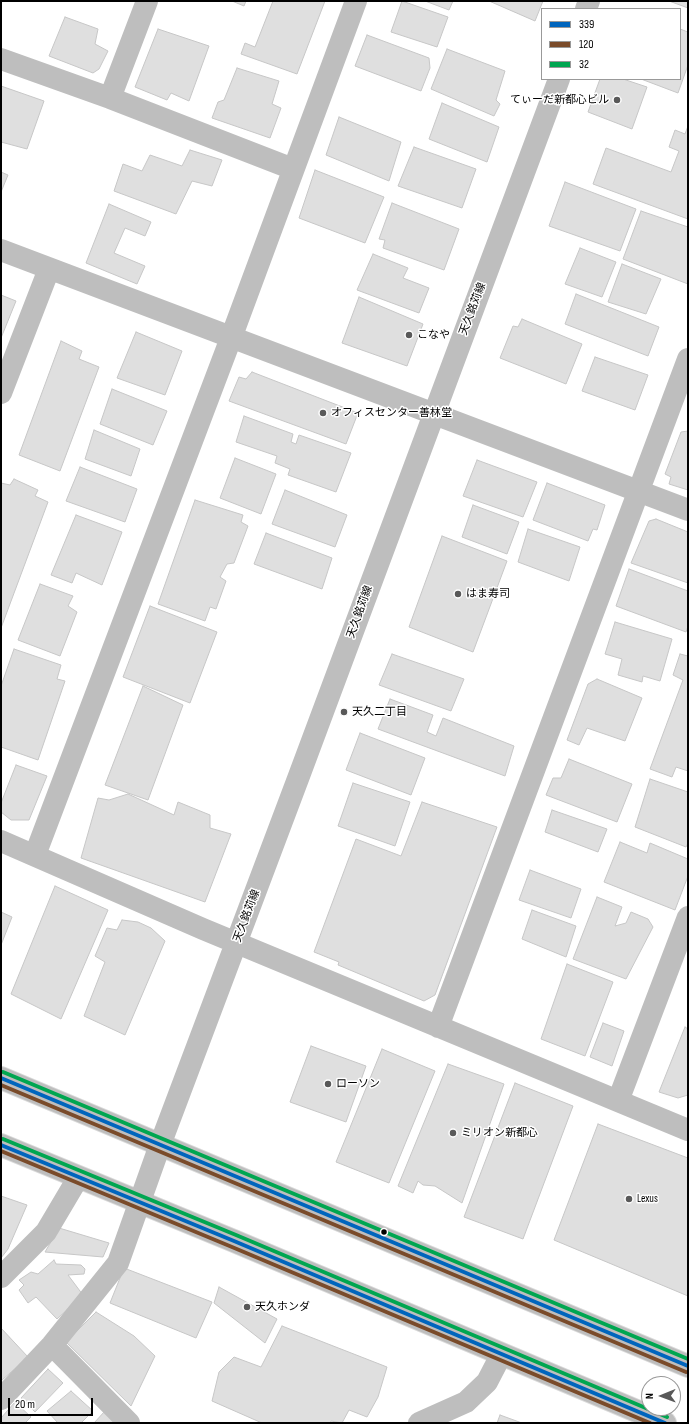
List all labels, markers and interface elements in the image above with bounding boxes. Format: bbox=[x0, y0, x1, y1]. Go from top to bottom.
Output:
legend bbox=[541, 8, 681, 80]
text: 339 bbox=[579, 17, 594, 32]
text: 120 bbox=[579, 37, 594, 52]
text: 32 bbox=[579, 57, 589, 72]
place label: てぃーだ新都心ビル bbox=[510, 93, 609, 107]
marker: てぃーだ新都心ビル bbox=[612, 95, 622, 105]
street label: 天久銘苅線 bbox=[457, 281, 489, 337]
place label: こなや bbox=[417, 328, 450, 342]
marker: こなや bbox=[404, 330, 414, 340]
place label: オフィスセンター善林堂 bbox=[331, 406, 452, 420]
marker: オフィスセンター善林堂 bbox=[318, 408, 328, 418]
street label: 天久銘苅線 bbox=[344, 584, 376, 640]
place label: はま寿司 bbox=[466, 587, 510, 601]
marker: はま寿司 bbox=[453, 589, 463, 599]
place label: 天久二丁目 bbox=[352, 705, 407, 719]
marker: 天久二丁目 bbox=[339, 707, 349, 717]
street label: 天久銘苅線 bbox=[231, 888, 263, 944]
place label: ローソン bbox=[336, 1077, 380, 1091]
marker: ローソン bbox=[323, 1079, 333, 1089]
place label: ミリオン新都心 bbox=[461, 1126, 538, 1140]
marker: ミリオン新都心 bbox=[448, 1128, 458, 1138]
place label: Lexus bbox=[637, 1192, 658, 1206]
marker: Lexus bbox=[624, 1194, 634, 1204]
unlabelled marker bbox=[379, 1227, 389, 1237]
place label: 天久ホンダ bbox=[255, 1300, 310, 1314]
marker: 天久ホンダ bbox=[242, 1302, 252, 1312]
north arrow bbox=[641, 1376, 681, 1416]
scale bar bbox=[10, 1390, 95, 1416]
text: N bbox=[643, 1393, 656, 1399]
text: 20 m bbox=[15, 1397, 35, 1412]

